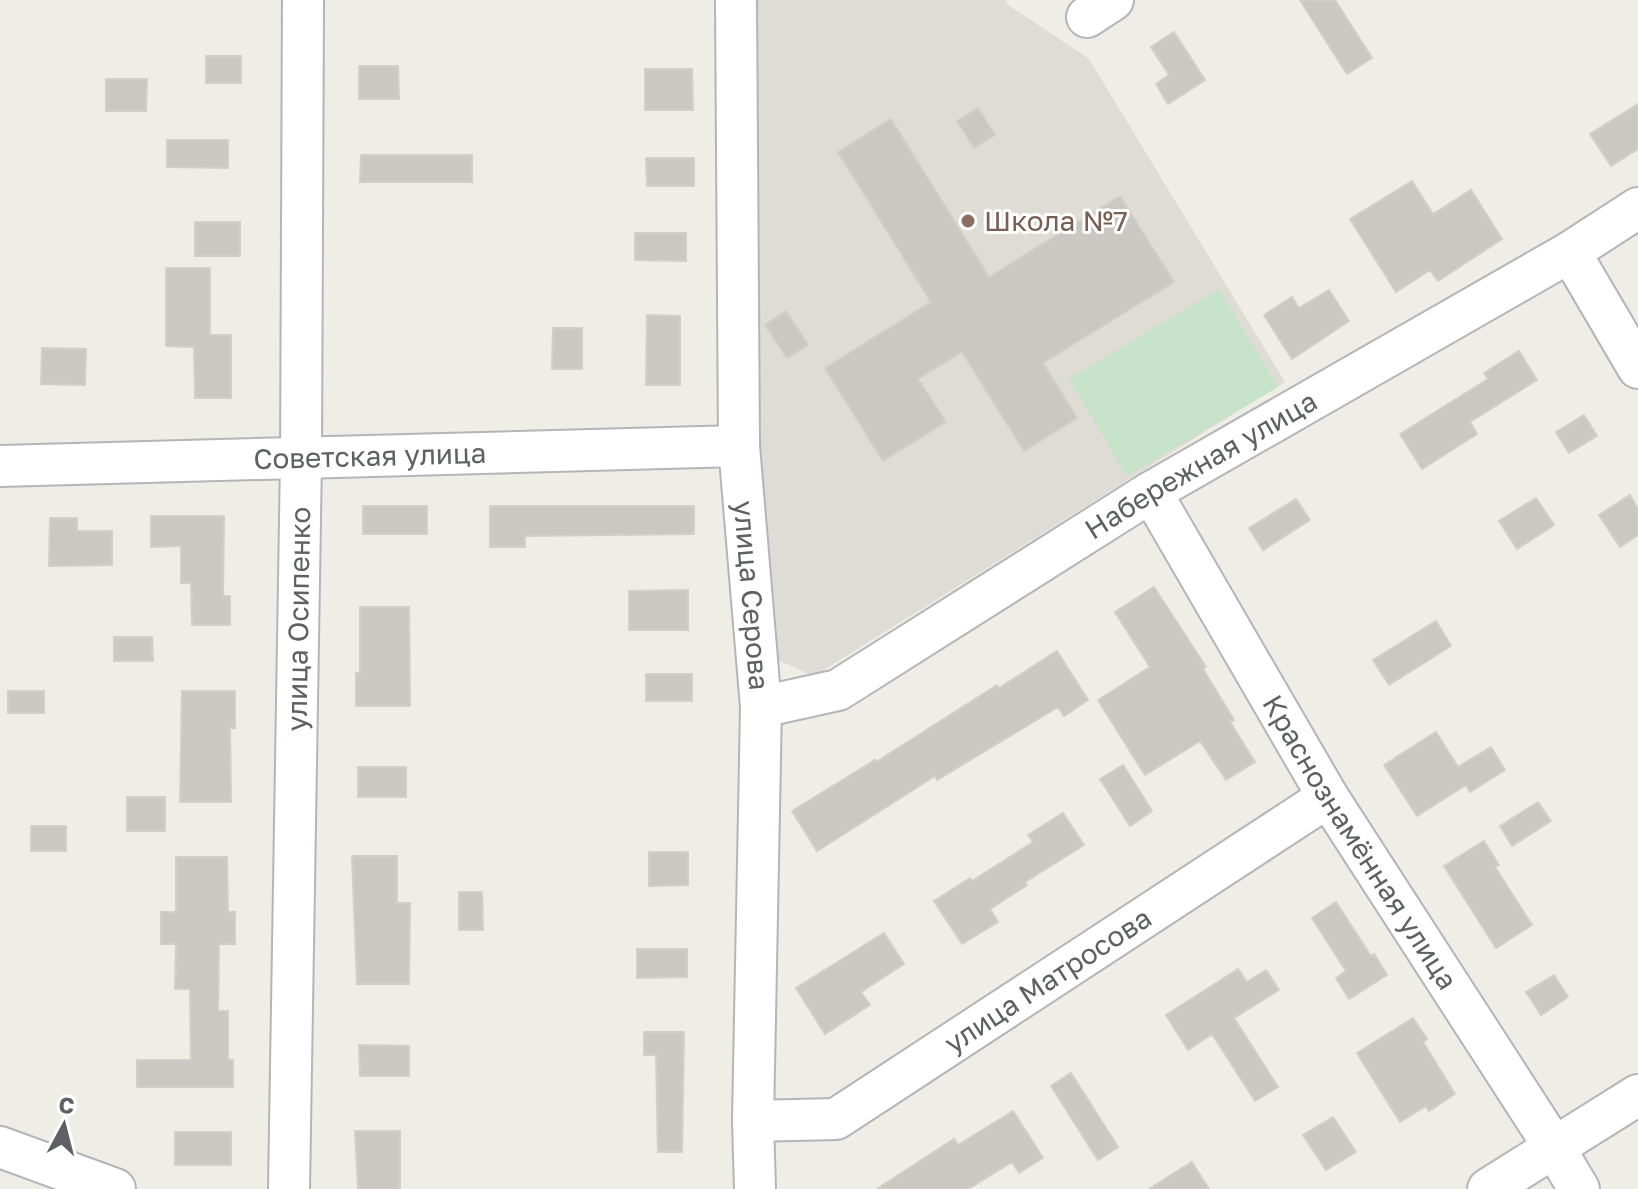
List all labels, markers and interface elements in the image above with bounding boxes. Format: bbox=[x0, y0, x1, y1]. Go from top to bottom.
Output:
place label: Школа №7 bbox=[984, 204, 1128, 237]
marker: Школа №7 bbox=[959, 212, 977, 230]
street label: Набережная улица bbox=[1079, 384, 1322, 546]
street label: Советская улица bbox=[253, 436, 487, 475]
street label: улица Серова bbox=[728, 499, 777, 692]
street label: улица Осипенко bbox=[280, 506, 316, 732]
street label: Краснознамённая улица bbox=[1256, 689, 1465, 995]
street label: улица Матросова bbox=[938, 900, 1157, 1060]
north arrow bbox=[24, 1085, 104, 1165]
text: С bbox=[57, 1090, 76, 1119]

